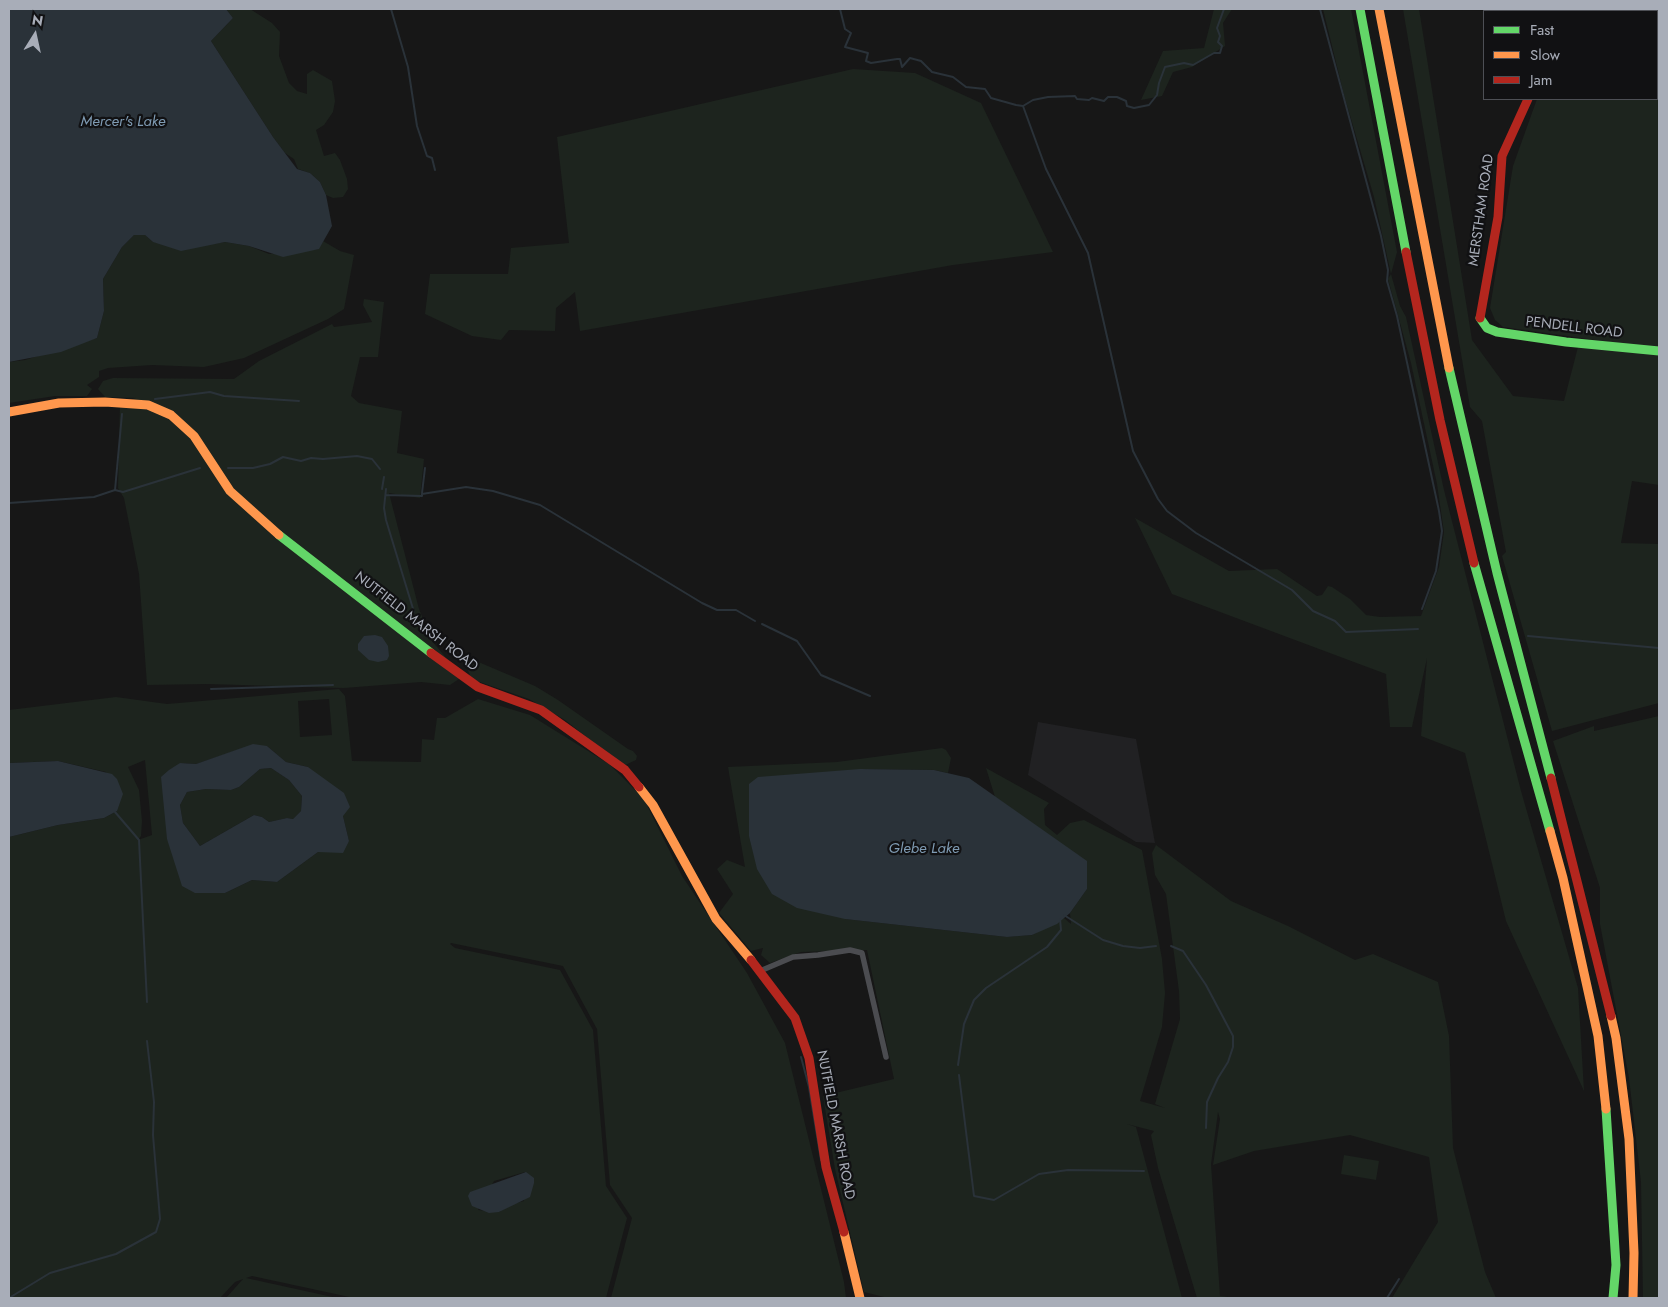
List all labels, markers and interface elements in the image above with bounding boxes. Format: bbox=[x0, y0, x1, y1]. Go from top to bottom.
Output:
text: N bbox=[30, 9, 45, 31]
north arrow bbox=[10, 10, 60, 60]
legend bbox=[1483, 10, 1658, 100]
text: Fast bbox=[1530, 19, 1554, 41]
text: Slow bbox=[1530, 44, 1560, 66]
text: Jam bbox=[1530, 69, 1553, 91]
water label: Mercer's Lake bbox=[80, 113, 166, 131]
street label: MERSTHAM ROAD bbox=[1466, 153, 1498, 267]
street label: PENDELL ROAD bbox=[1525, 314, 1623, 342]
street label: NUTFIELD MARSH ROAD bbox=[351, 569, 481, 675]
water label: Glebe Lake bbox=[889, 840, 959, 858]
street label: NUTFIELD MARSH ROAD bbox=[812, 1049, 858, 1201]

